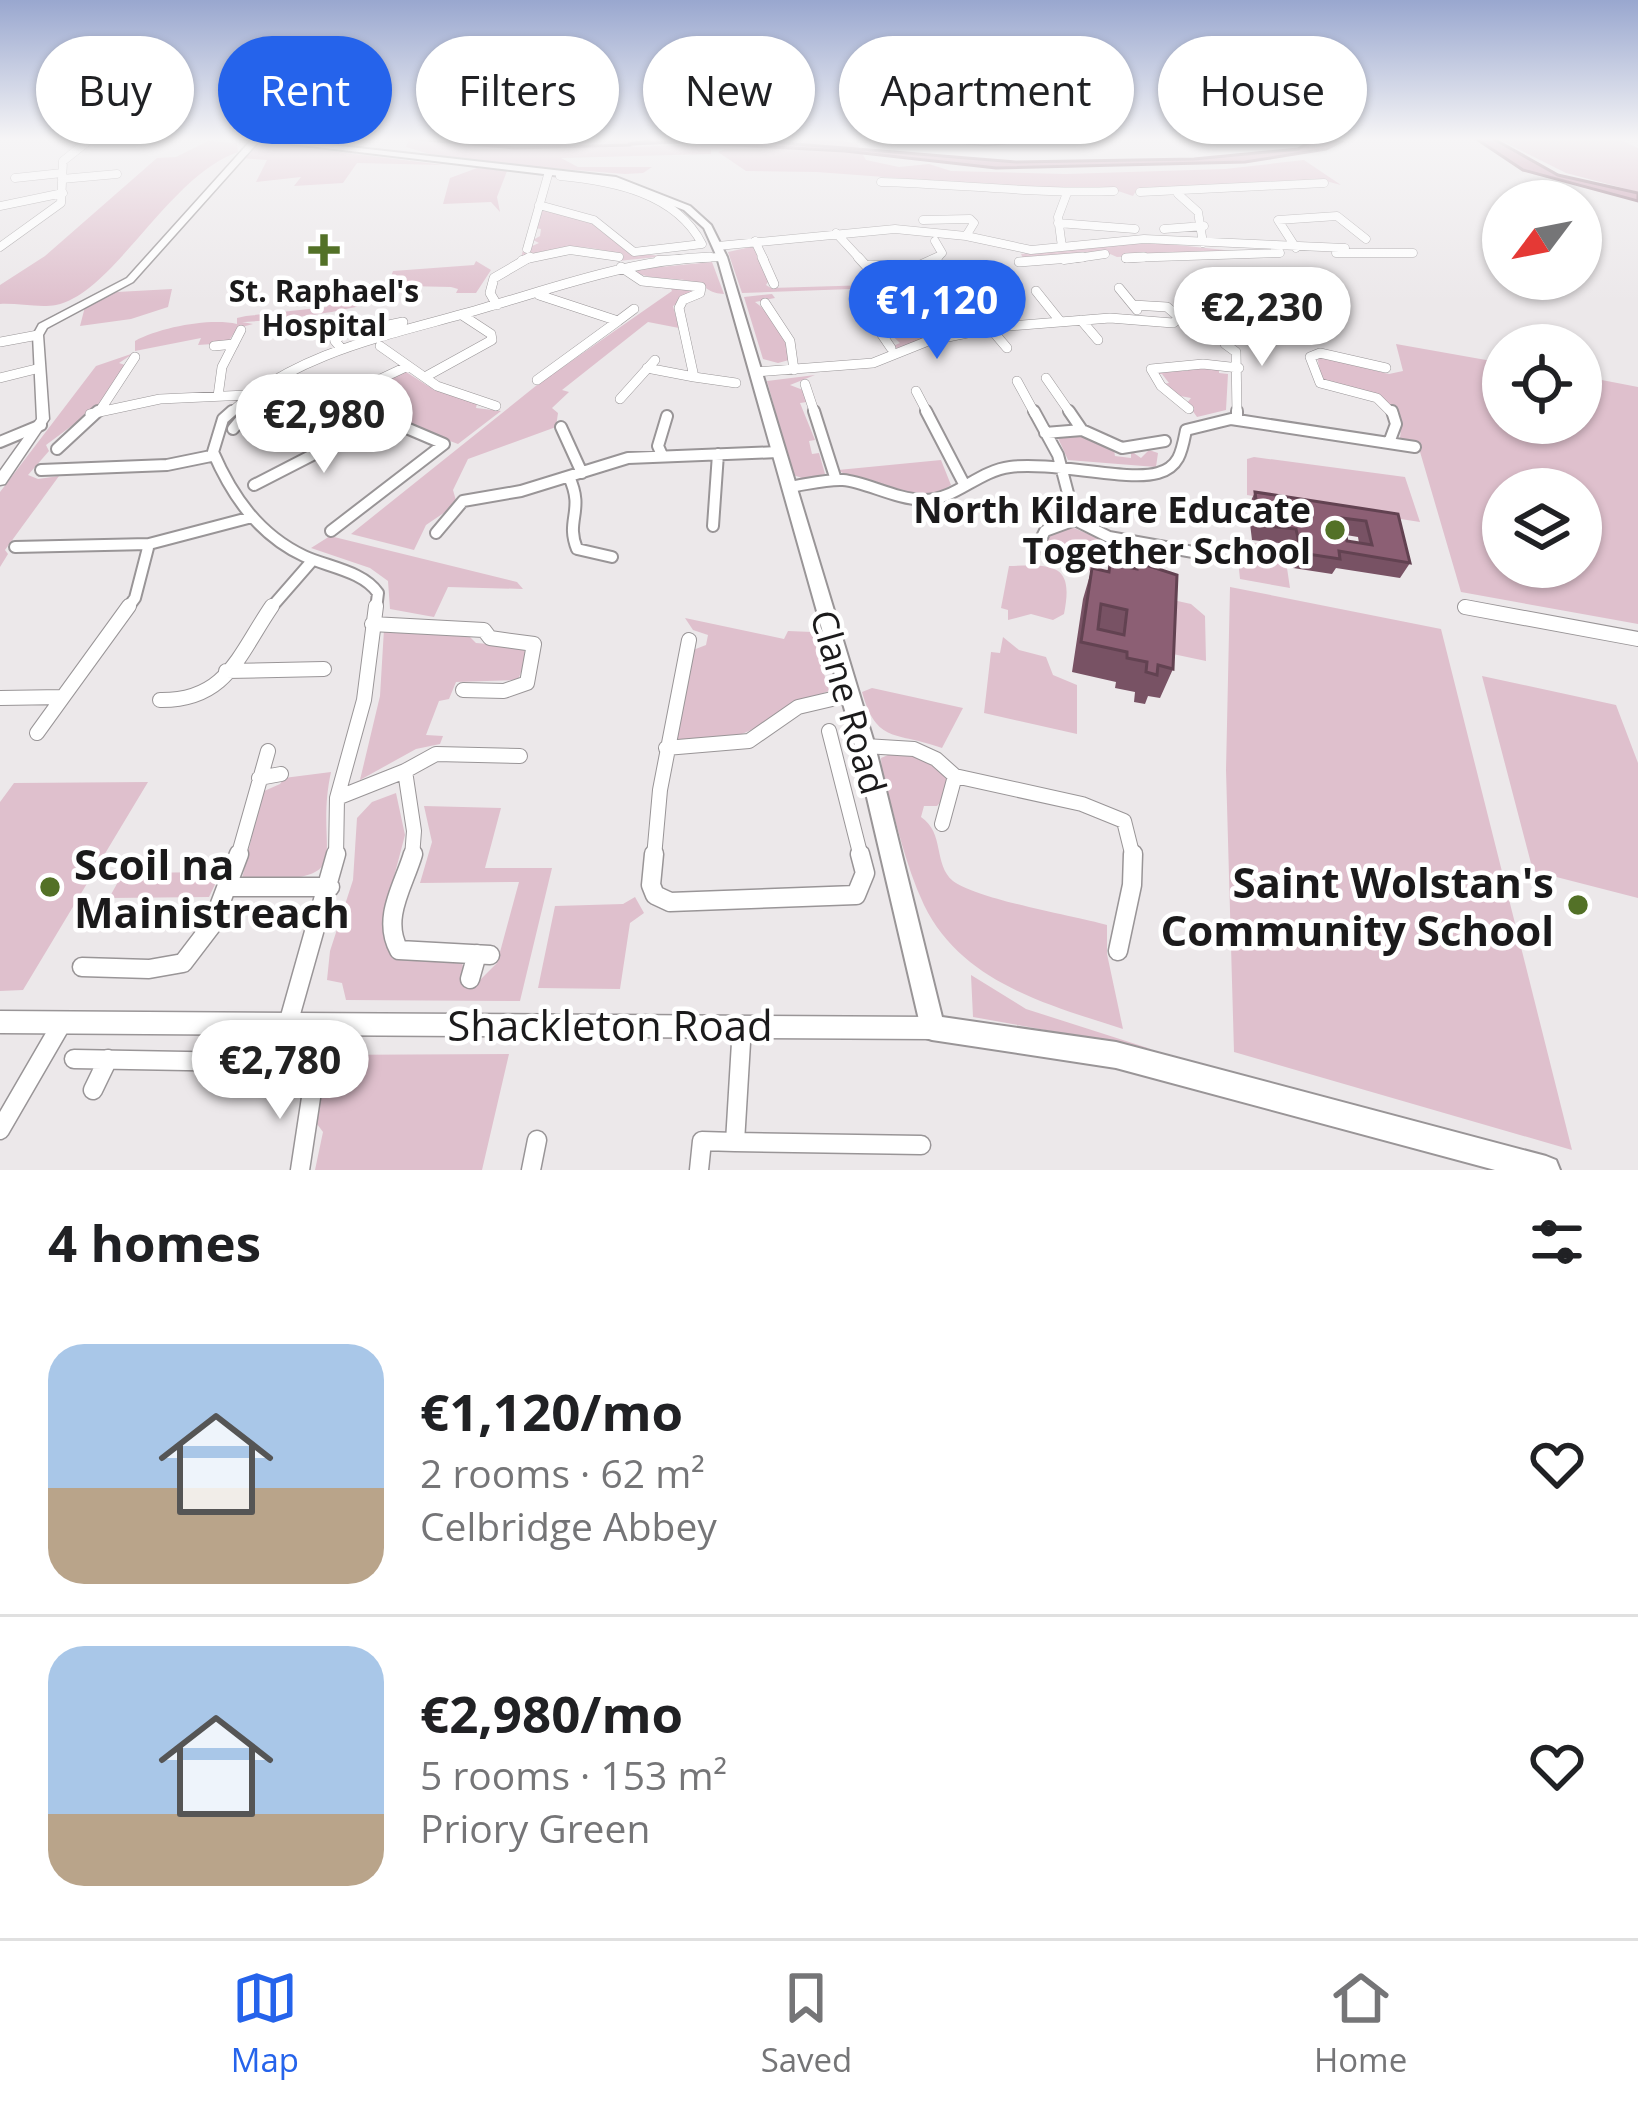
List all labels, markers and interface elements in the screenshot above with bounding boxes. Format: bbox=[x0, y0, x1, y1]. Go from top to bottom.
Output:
chip: Buy bbox=[36, 36, 194, 144]
chip: Rent bbox=[218, 36, 392, 144]
chip: Filters bbox=[416, 36, 619, 144]
chip: New bbox=[643, 36, 815, 144]
chip: Apartment bbox=[839, 36, 1134, 144]
chip: House bbox=[1158, 36, 1367, 144]
north arrow bbox=[1482, 180, 1602, 300]
map controls bbox=[1482, 180, 1602, 588]
marker: St. Raphael's Hospital bbox=[308, 234, 340, 266]
pin: €1,120 bbox=[839, 260, 1035, 362]
pin: €2,230 bbox=[1164, 267, 1360, 369]
place label: St. Raphael's Hospital bbox=[229, 270, 419, 345]
text: €1,120 bbox=[876, 272, 998, 325]
text: €2,230 bbox=[1201, 279, 1323, 332]
button: locate bbox=[1482, 324, 1602, 444]
pin: €2,980 bbox=[226, 374, 422, 476]
text: €2,980 bbox=[263, 386, 385, 439]
button: layers bbox=[1482, 468, 1602, 588]
place label: North Kildare Educate Together School bbox=[913, 485, 1311, 575]
marker: North Kildare Educate Together School bbox=[1322, 517, 1348, 543]
street label: Clane Road bbox=[799, 604, 899, 800]
place label: Scoil na Mainistreach bbox=[74, 835, 350, 940]
place label: Saint Wolstan's Community School bbox=[1161, 853, 1554, 958]
marker: Scoil na Mainistreach bbox=[37, 874, 63, 900]
marker: Saint Wolstan's Community School bbox=[1565, 892, 1591, 918]
street label: Shackleton Road bbox=[447, 996, 773, 1053]
pin: €2,780 bbox=[182, 1020, 378, 1122]
text: €2,780 bbox=[219, 1032, 341, 1085]
text: 4 homes bbox=[48, 1207, 261, 1277]
icon: filters bbox=[1524, 1209, 1590, 1275]
text: €1,120/mo bbox=[420, 1376, 683, 1446]
icon: home bbox=[144, 1392, 288, 1536]
icon: heart bbox=[1524, 1431, 1590, 1497]
text: 2 rooms · 62 m² bbox=[420, 1446, 705, 1499]
text: Celbridge Abbey bbox=[420, 1499, 717, 1552]
text: €2,980/mo bbox=[420, 1678, 683, 1748]
icon: home bbox=[144, 1694, 288, 1838]
icon: heart bbox=[1524, 1733, 1590, 1799]
text: 5 rooms · 153 m² bbox=[420, 1748, 727, 1801]
text: Priory Green bbox=[420, 1801, 650, 1854]
tab: Map bbox=[231, 1965, 299, 2082]
tab: Saved bbox=[761, 1965, 852, 2082]
tab: Home bbox=[1314, 1965, 1407, 2082]

